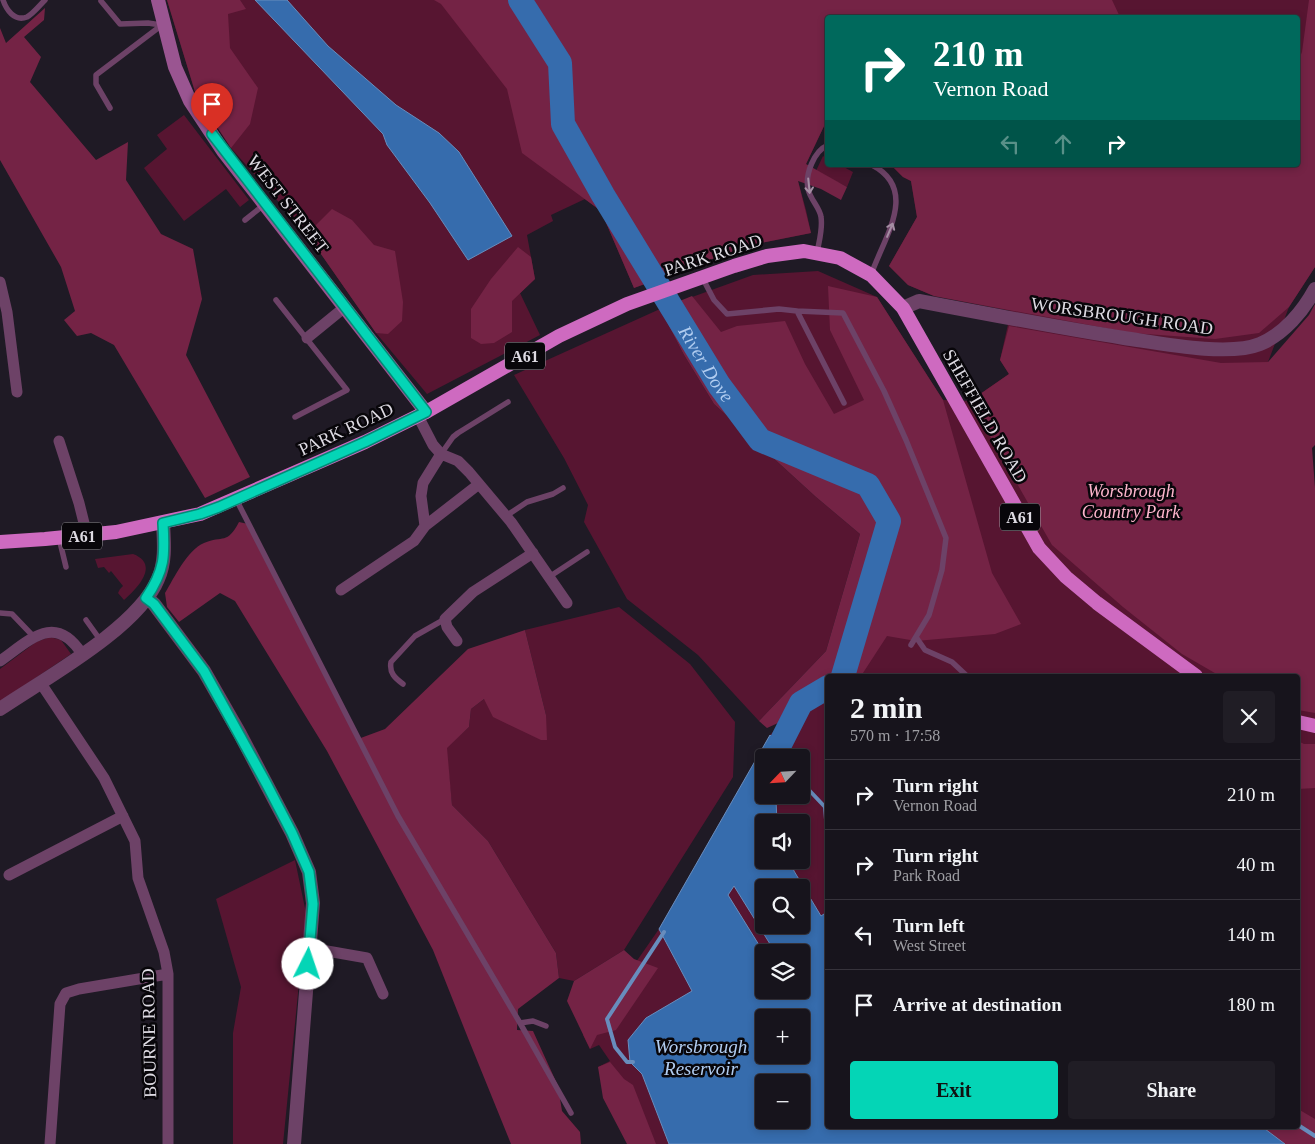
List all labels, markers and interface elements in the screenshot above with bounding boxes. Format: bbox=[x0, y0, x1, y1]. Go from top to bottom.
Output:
icon: right bbox=[850, 35, 915, 100]
text: 210 m bbox=[933, 35, 1023, 74]
text: Vernon Road bbox=[933, 76, 1048, 101]
pin bbox=[191, 83, 233, 134]
icon: arrive bbox=[198, 90, 226, 118]
icon: left bbox=[996, 130, 1024, 158]
icon: ahead bbox=[1049, 130, 1077, 158]
icon: right bbox=[1102, 130, 1130, 158]
street label: WEST STREET bbox=[243, 151, 333, 257]
one-way arrow bbox=[804, 178, 814, 194]
one-way arrow bbox=[885, 223, 895, 238]
street label: PARK ROAD bbox=[661, 230, 765, 280]
street label: WORSBROUGH ROAD bbox=[1030, 293, 1214, 339]
water label: River Dove bbox=[674, 321, 738, 406]
road number: A61 bbox=[505, 342, 545, 370]
street label: SHEFFIELD ROAD bbox=[939, 346, 1031, 486]
street label: PARK ROAD bbox=[296, 398, 396, 460]
park label: Worsbrough Country Park bbox=[1082, 481, 1181, 522]
road number: A61 bbox=[1000, 504, 1040, 530]
road number: A61 bbox=[62, 522, 102, 550]
text: 2 min bbox=[850, 691, 923, 724]
button: close bbox=[1223, 691, 1275, 743]
text: 570 m · 17:58 bbox=[850, 727, 940, 744]
north arrow bbox=[755, 749, 810, 804]
map controls bbox=[755, 749, 810, 1129]
text: Turn right bbox=[893, 775, 978, 796]
icon: right bbox=[850, 781, 878, 809]
text: 210 m bbox=[1227, 784, 1275, 805]
text: Vernon Road bbox=[893, 797, 977, 814]
button: sound bbox=[755, 814, 810, 869]
text: Turn right bbox=[893, 845, 978, 866]
icon: right bbox=[850, 851, 878, 879]
text: 40 m bbox=[1236, 854, 1275, 875]
text: Park Road bbox=[893, 867, 960, 884]
button: search bbox=[755, 879, 810, 934]
text: Turn left bbox=[893, 915, 965, 936]
icon: left bbox=[850, 921, 878, 949]
text: 140 m bbox=[1227, 924, 1275, 945]
position arrow bbox=[281, 937, 333, 989]
text: West Street bbox=[893, 937, 966, 954]
button: layers bbox=[755, 944, 810, 999]
street label: BOURNE ROAD bbox=[138, 968, 160, 1098]
icon: arrive bbox=[850, 991, 878, 1019]
text: Arrive at destination bbox=[893, 994, 1062, 1015]
text: 180 m bbox=[1227, 994, 1275, 1015]
button: + bbox=[755, 1009, 810, 1064]
water label: Worsbrough Reservoir bbox=[655, 1036, 747, 1079]
button: Exit bbox=[850, 1061, 1058, 1119]
button: Share bbox=[1068, 1061, 1275, 1119]
button: − bbox=[755, 1074, 810, 1129]

